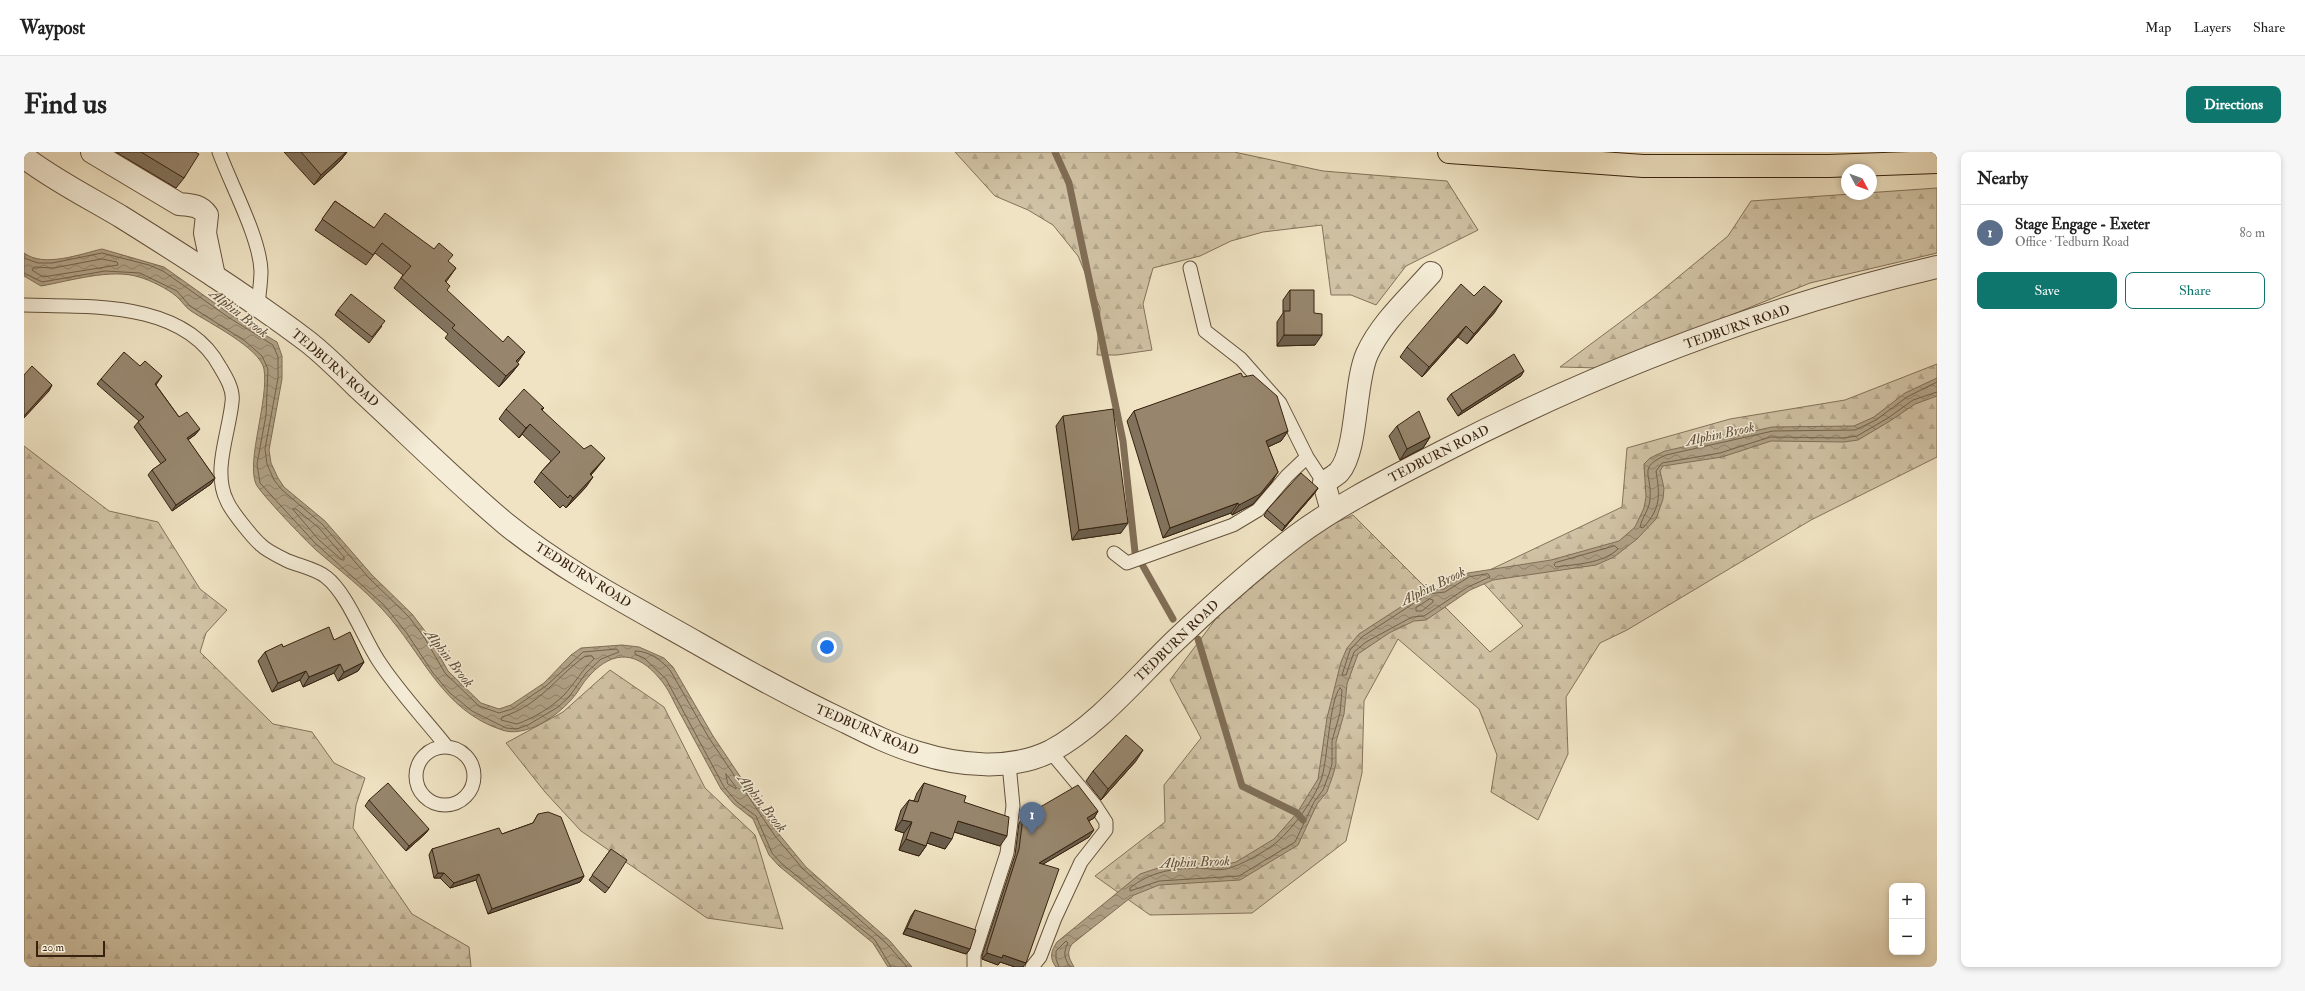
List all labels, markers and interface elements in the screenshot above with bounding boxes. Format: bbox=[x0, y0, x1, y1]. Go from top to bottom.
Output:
text: Waypost bbox=[20, 16, 85, 40]
text: Map bbox=[2145, 19, 2171, 36]
text: Layers bbox=[2193, 19, 2231, 36]
text: Share bbox=[2253, 19, 2285, 36]
button: Directions bbox=[2186, 86, 2281, 123]
text: Find us bbox=[24, 87, 107, 122]
north arrow bbox=[1841, 164, 1877, 200]
text: Nearby bbox=[1977, 168, 2028, 189]
text: Stage Engage - Exeter bbox=[2015, 215, 2150, 234]
text: 1 bbox=[1988, 225, 1992, 241]
text: 80 m bbox=[2239, 225, 2265, 241]
text: Office · Tedburn Road bbox=[2015, 234, 2129, 250]
button: Save bbox=[1977, 272, 2117, 309]
button: Share bbox=[2125, 272, 2265, 309]
water label: Alphin Brook bbox=[205, 284, 272, 341]
street label: TEDBURN ROAD bbox=[1682, 301, 1792, 353]
street label: TEDBURN ROAD bbox=[288, 326, 382, 410]
water label: Alphin Brook bbox=[1682, 418, 1756, 450]
street label: TEDBURN ROAD bbox=[1386, 422, 1492, 486]
street label: TEDBURN ROAD bbox=[532, 539, 634, 611]
water label: Alphin Brook bbox=[1396, 563, 1468, 610]
street label: TEDBURN ROAD bbox=[1132, 597, 1222, 685]
water label: Alphin Brook bbox=[420, 624, 477, 691]
your location bbox=[817, 637, 837, 657]
street label: TEDBURN ROAD bbox=[813, 701, 921, 759]
water label: Alphin Brook bbox=[733, 769, 790, 836]
pin: 1 bbox=[1019, 802, 1045, 835]
water label: Alphin Brook bbox=[1158, 852, 1231, 872]
map controls bbox=[1889, 883, 1925, 955]
button: + bbox=[1889, 883, 1925, 919]
button: − bbox=[1889, 919, 1925, 955]
scale bar bbox=[36, 939, 105, 958]
text: 20 m bbox=[42, 941, 64, 954]

